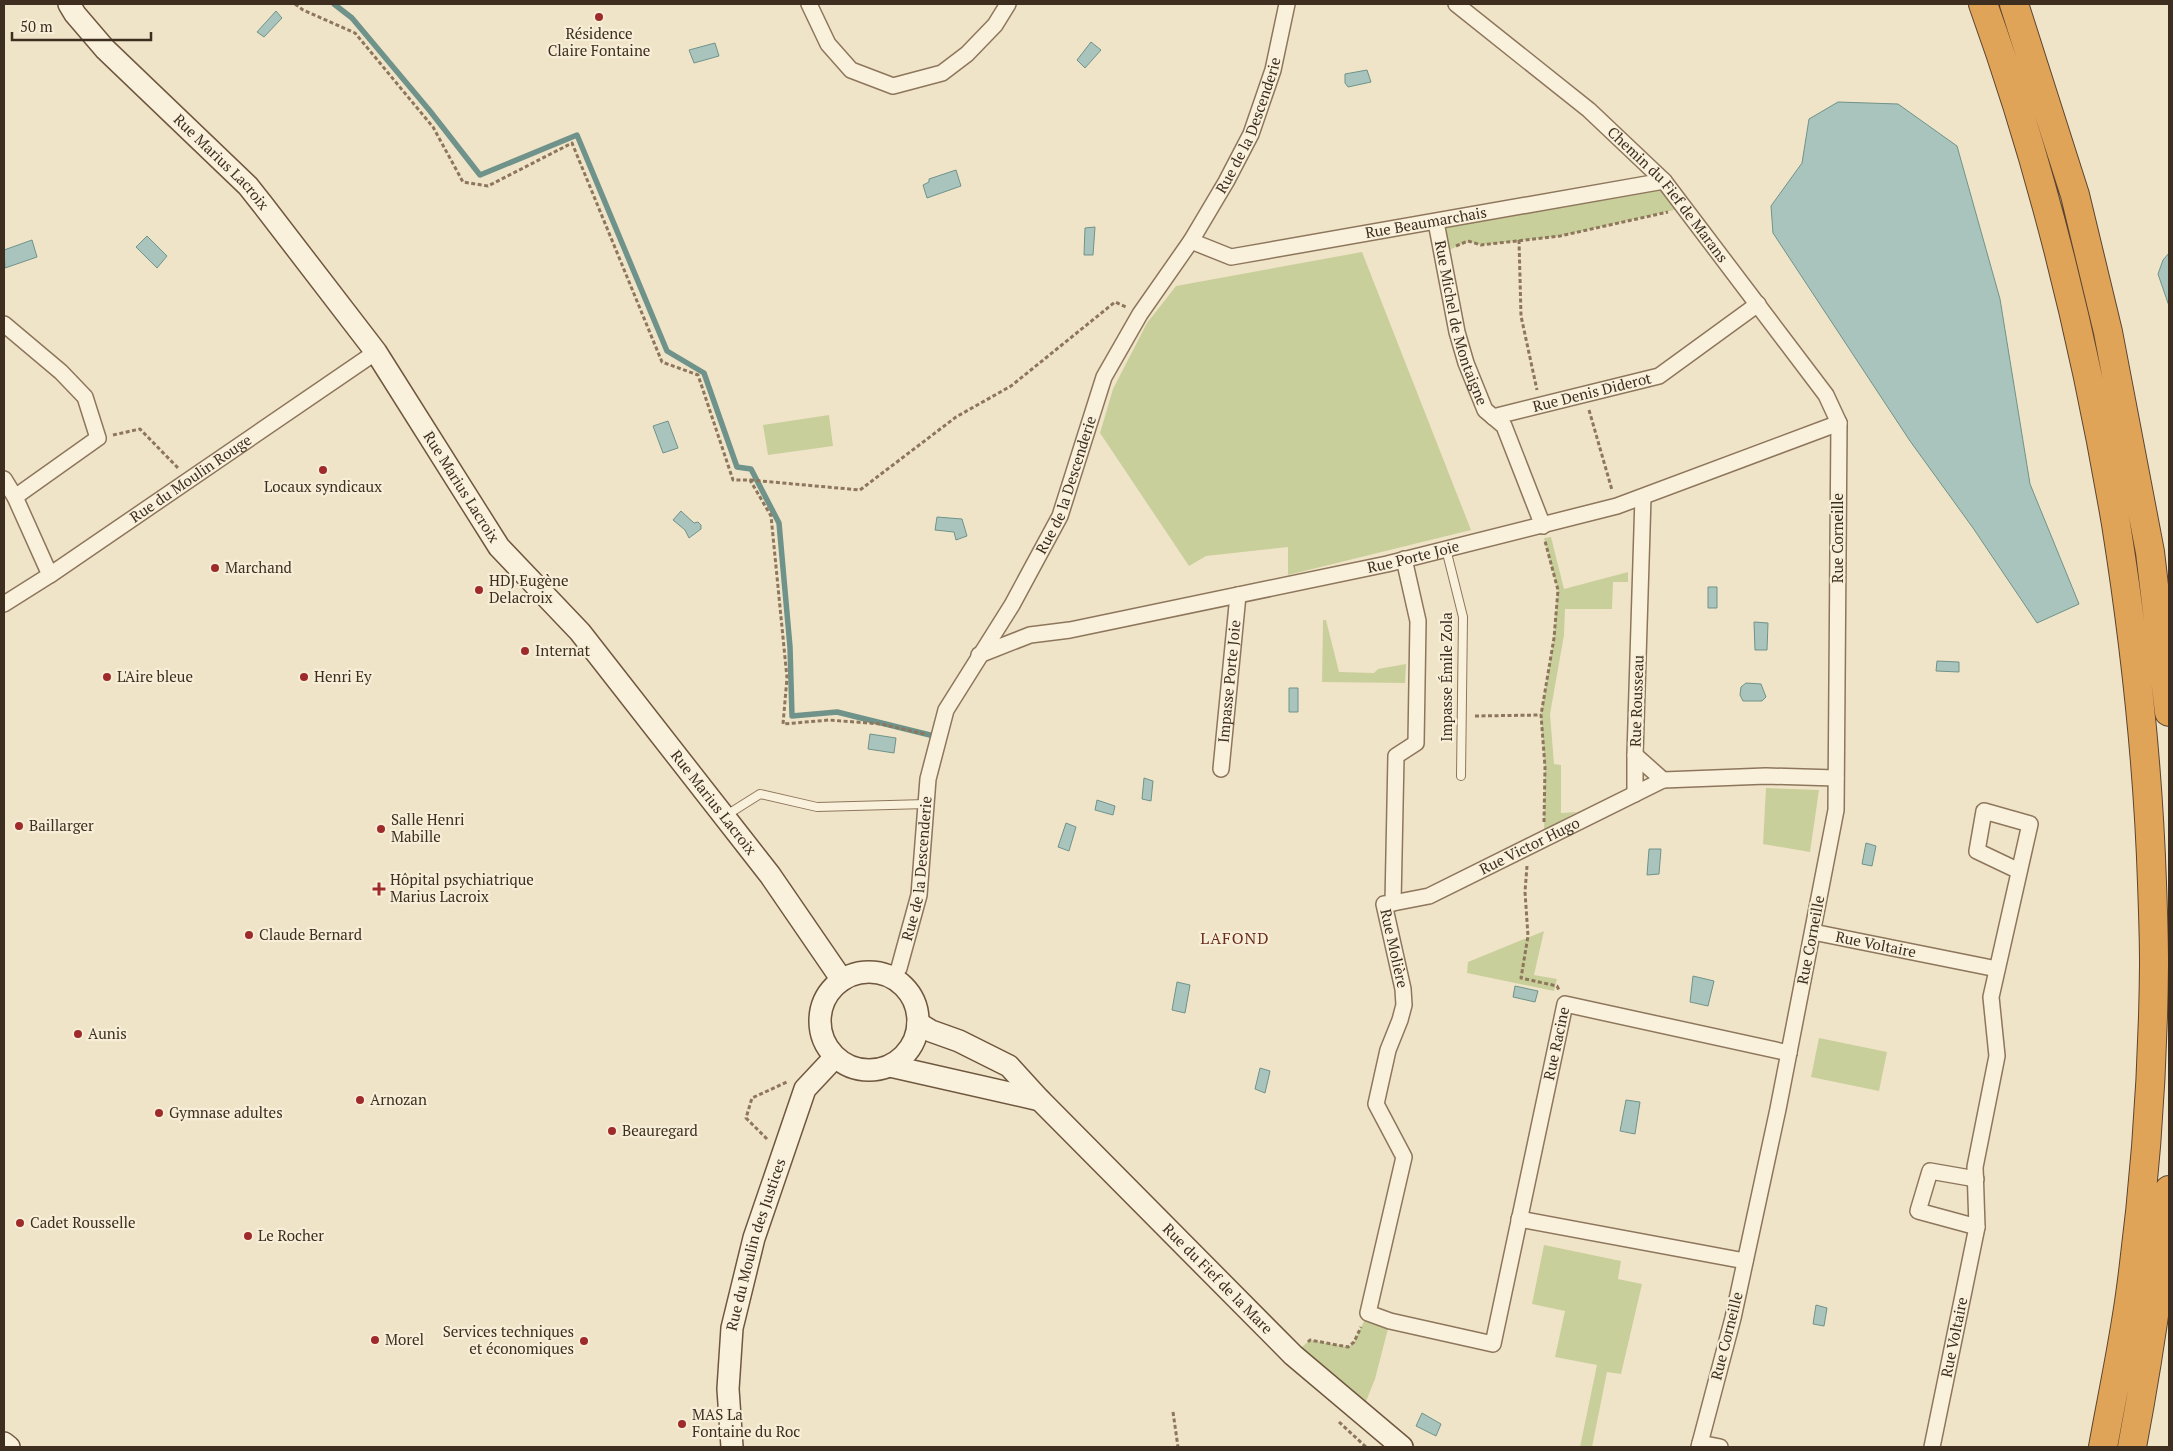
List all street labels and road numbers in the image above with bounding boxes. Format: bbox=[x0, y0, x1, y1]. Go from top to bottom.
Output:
street label: Rue de la Descenderie bbox=[1211, 55, 1284, 197]
street label: Rue Marius Lacroix bbox=[170, 109, 274, 214]
street label: Chemin du Fief de Marans bbox=[1604, 122, 1733, 266]
street label: Rue Beaumarchais bbox=[1363, 201, 1488, 242]
street label: Rue Michel de Montaigne bbox=[1431, 238, 1493, 408]
street label: Rue Denis Diderot bbox=[1530, 367, 1654, 416]
street label: Rue de la Descenderie bbox=[1030, 413, 1100, 557]
street label: Rue Marius Lacroix bbox=[419, 427, 505, 546]
street label: Rue du Moulin Rouge bbox=[126, 429, 255, 527]
street label: Rue Corneille bbox=[1827, 493, 1847, 583]
street label: Rue Porte Joie bbox=[1365, 535, 1461, 577]
street label: Impasse Émile Zola bbox=[1436, 612, 1456, 742]
street label: Impasse Porte Joie bbox=[1213, 619, 1245, 744]
street label: Rue Rousseau bbox=[1624, 654, 1648, 747]
street label: Rue Marius Lacroix bbox=[667, 745, 762, 859]
street label: Rue de la Descenderie bbox=[896, 795, 936, 943]
street label: Rue Victor Hugo bbox=[1476, 812, 1583, 879]
street label: Rue Corneille bbox=[1792, 894, 1828, 986]
street label: Rue Molière bbox=[1376, 907, 1413, 990]
street label: Rue Voltaire bbox=[1834, 926, 1918, 961]
street label: Rue Racine bbox=[1538, 1005, 1573, 1082]
street label: Rue du Moulin des Justices bbox=[721, 1156, 790, 1333]
street label: Rue du Fief de la Mare bbox=[1159, 1219, 1278, 1338]
street label: Rue Corneille bbox=[1705, 1290, 1747, 1382]
street label: Rue Voltaire bbox=[1935, 1295, 1971, 1379]

